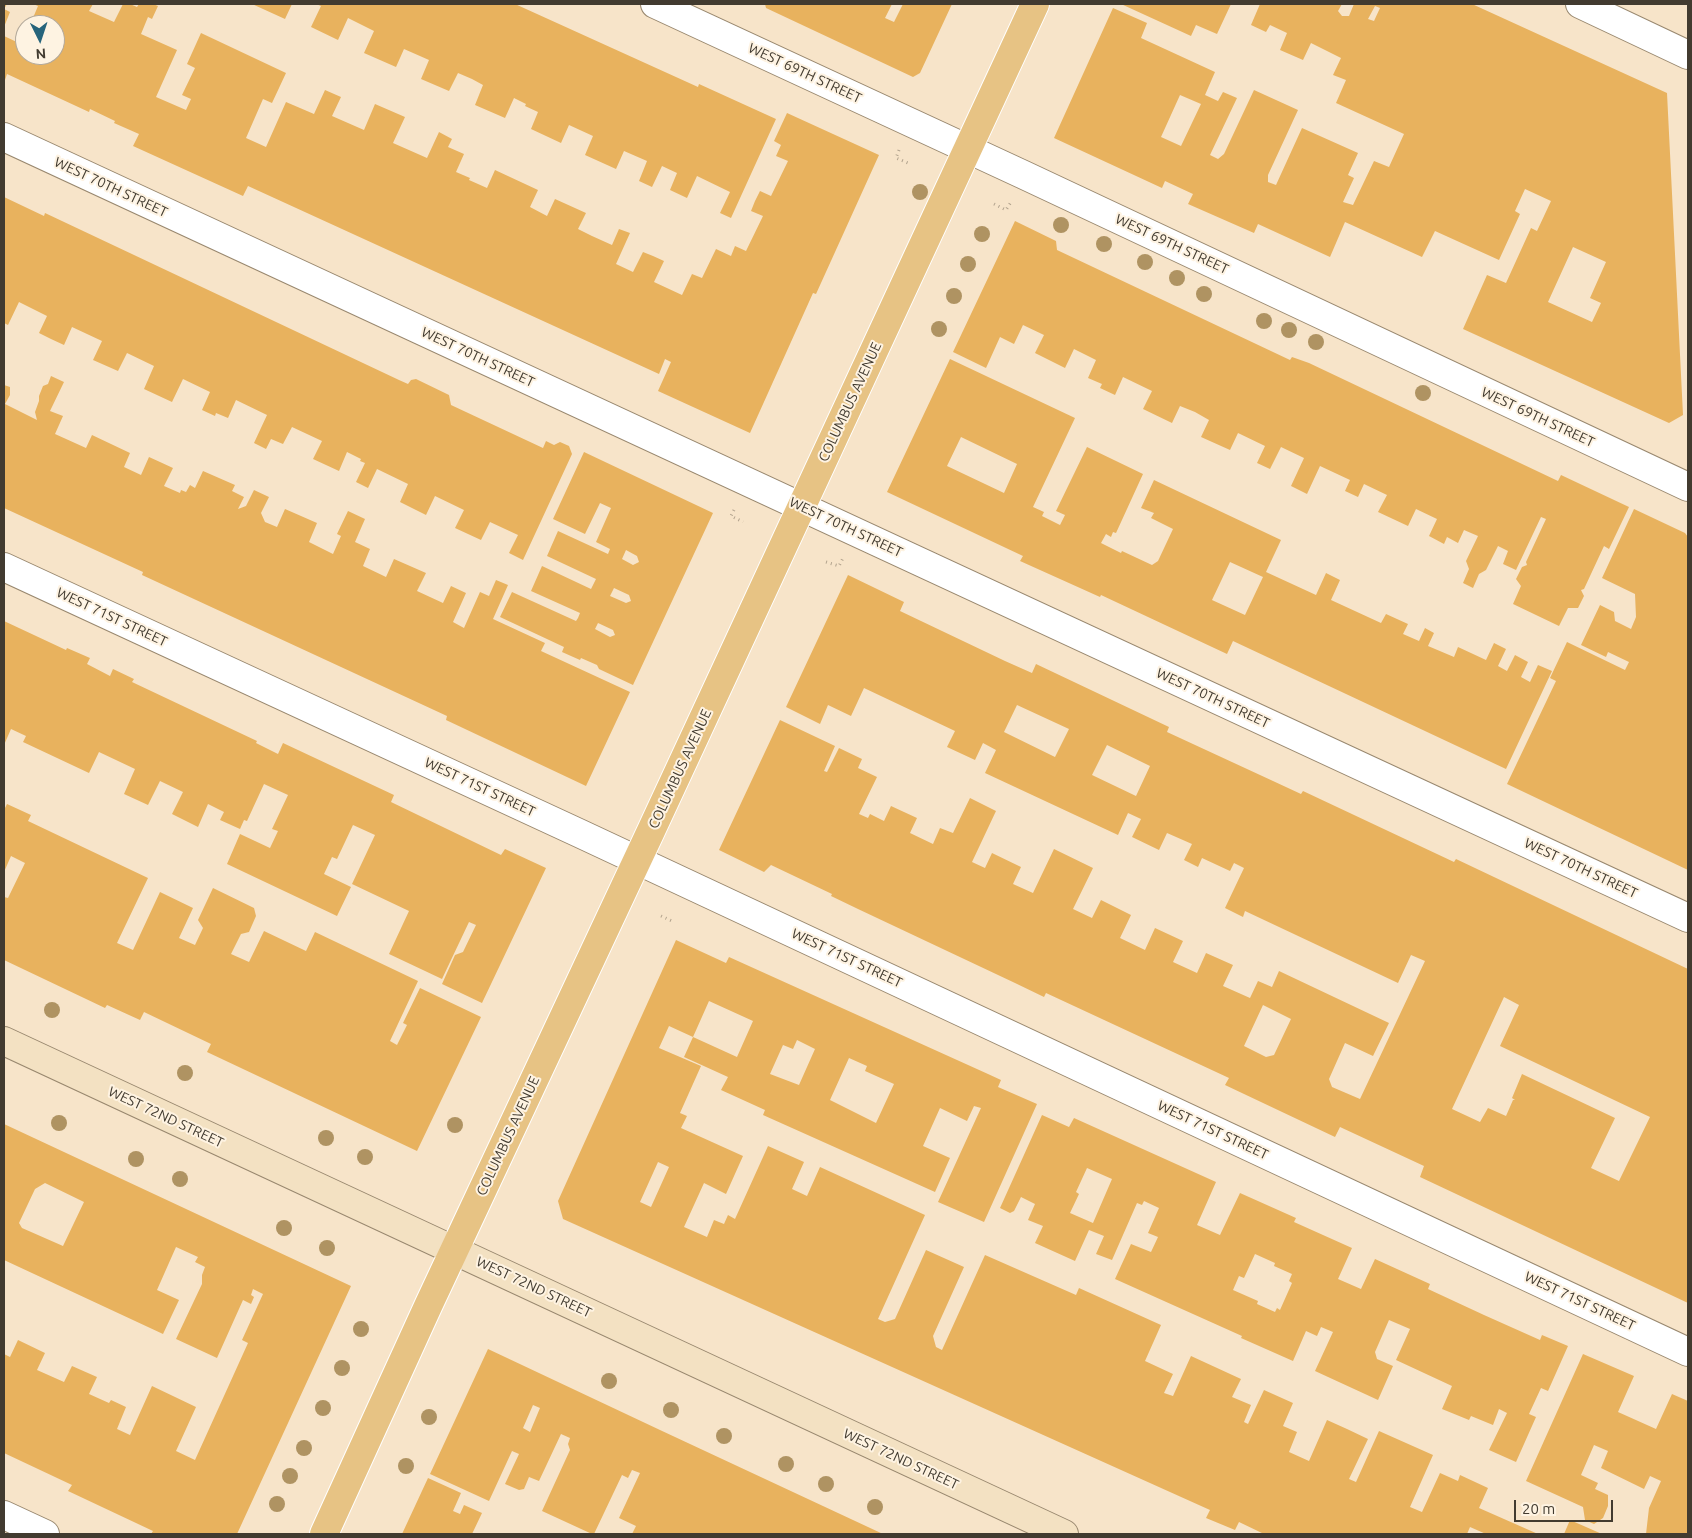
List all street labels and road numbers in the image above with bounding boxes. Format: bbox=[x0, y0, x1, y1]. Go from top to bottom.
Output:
street label: WEST 69TH STREET bbox=[746, 39, 864, 107]
street label: WEST 70TH STREET bbox=[52, 153, 170, 221]
street label: WEST 69TH STREET bbox=[1113, 210, 1231, 278]
street label: WEST 70TH STREET bbox=[419, 323, 537, 391]
street label: COLUMBUS AVENUE bbox=[815, 340, 885, 464]
street label: WEST 69TH STREET bbox=[1479, 383, 1597, 451]
street label: WEST 70TH STREET bbox=[787, 493, 905, 561]
street label: WEST 71ST STREET bbox=[54, 584, 170, 650]
street label: WEST 70TH STREET bbox=[1154, 664, 1272, 732]
street label: COLUMBUS AVENUE bbox=[645, 707, 715, 831]
street label: WEST 71ST STREET bbox=[422, 754, 538, 820]
street label: WEST 70TH STREET bbox=[1522, 834, 1640, 902]
street label: WEST 71ST STREET bbox=[789, 925, 905, 991]
street label: COLUMBUS AVENUE bbox=[473, 1074, 543, 1198]
street label: WEST 72ND STREET bbox=[106, 1083, 226, 1151]
street label: WEST 71ST STREET bbox=[1155, 1097, 1271, 1163]
street label: WEST 72ND STREET bbox=[474, 1253, 594, 1321]
street label: WEST 71ST STREET bbox=[1522, 1268, 1638, 1334]
street label: WEST 72ND STREET bbox=[841, 1425, 961, 1493]

